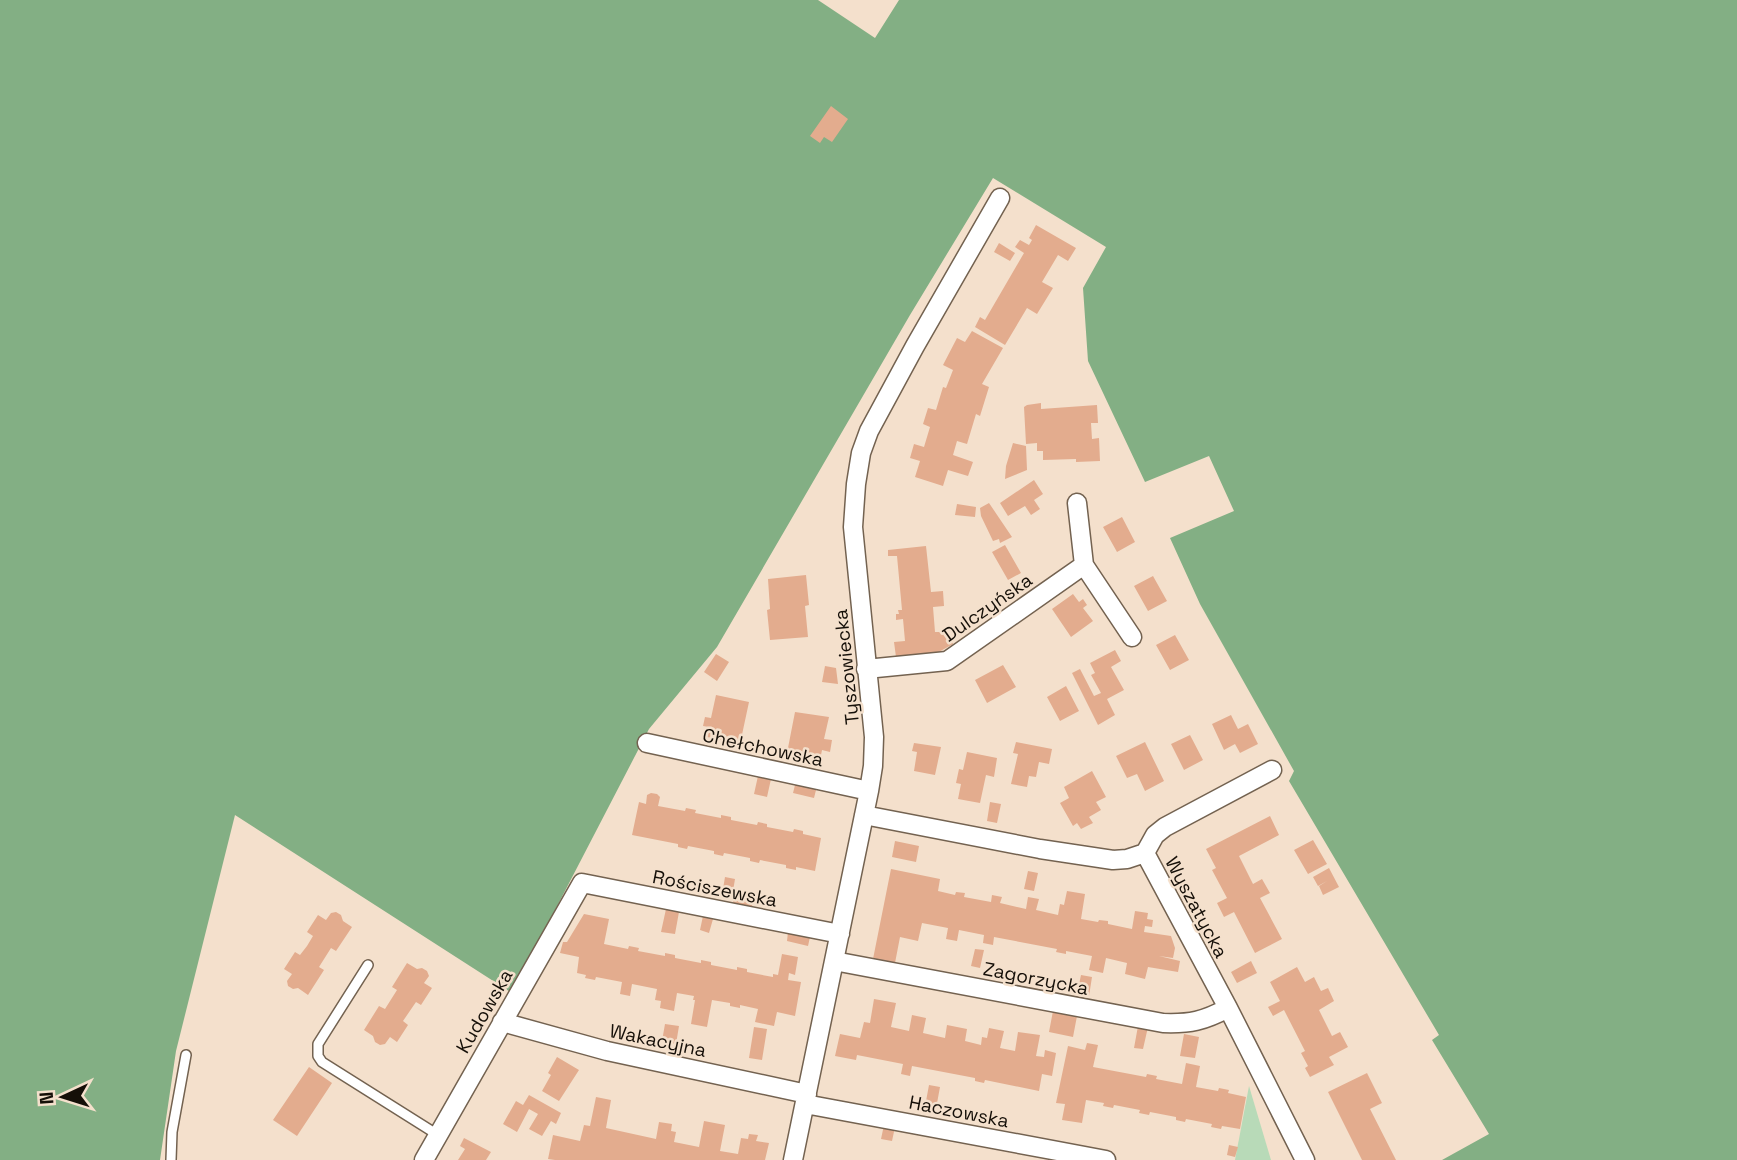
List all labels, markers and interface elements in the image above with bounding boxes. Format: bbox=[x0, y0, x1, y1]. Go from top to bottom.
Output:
street label: Dulczyńska bbox=[938, 567, 1037, 647]
street label: Tyszowiecka bbox=[828, 608, 865, 726]
street label: Chełchowska bbox=[700, 723, 826, 772]
street label: Wyszatycka bbox=[1159, 852, 1234, 962]
street label: Rościszewska bbox=[650, 864, 779, 913]
street label: Zagorzycka bbox=[981, 956, 1091, 1001]
street label: Kudowska bbox=[450, 965, 519, 1058]
street label: Wakacyjna bbox=[607, 1018, 709, 1063]
north arrow bbox=[28, 1062, 98, 1132]
street label: Haczowska bbox=[907, 1090, 1011, 1133]
text: N bbox=[34, 1091, 59, 1105]

